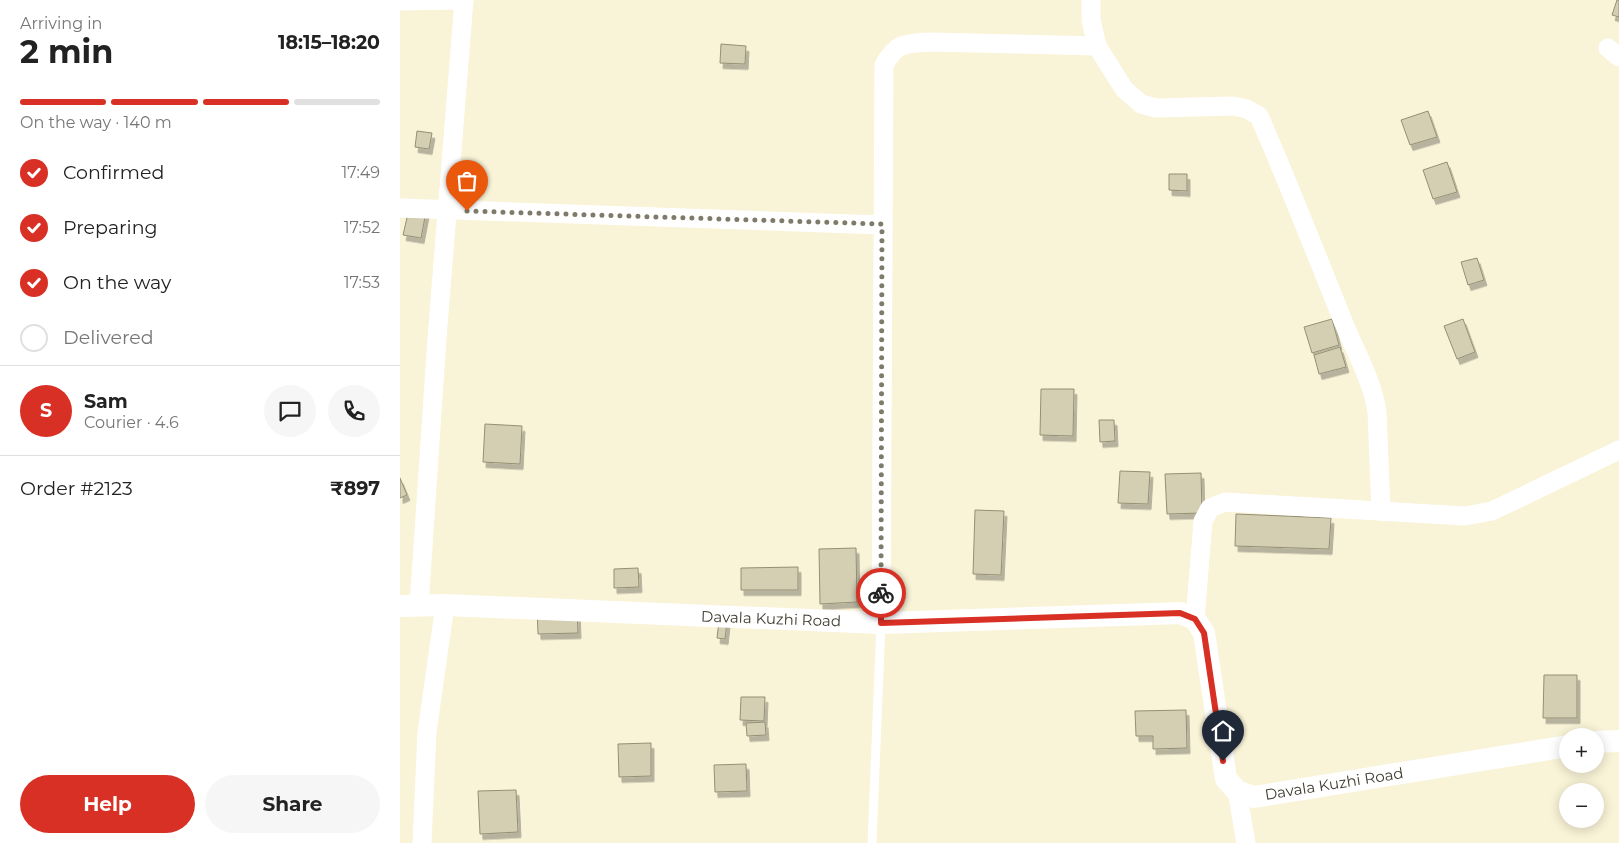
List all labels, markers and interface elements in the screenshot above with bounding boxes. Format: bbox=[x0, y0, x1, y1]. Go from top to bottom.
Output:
text: Arriving in bbox=[20, 14, 102, 33]
text: 18:15–18:20 bbox=[278, 31, 380, 54]
text: 2 min bbox=[20, 32, 113, 71]
text: On the way · 140 m bbox=[20, 113, 172, 132]
icon: check bbox=[20, 159, 48, 187]
pin bbox=[446, 160, 488, 211]
text: Confirmed bbox=[63, 161, 164, 184]
text: 17:49 bbox=[342, 163, 380, 182]
icon: bag bbox=[453, 167, 481, 195]
icon: check bbox=[20, 214, 48, 242]
text: Preparing bbox=[63, 216, 158, 239]
text: 17:52 bbox=[344, 218, 380, 237]
icon: check bbox=[20, 269, 48, 297]
text: On the way bbox=[63, 271, 171, 294]
text: 17:53 bbox=[344, 273, 380, 292]
text: Delivered bbox=[63, 326, 154, 349]
button: chat bbox=[264, 385, 316, 437]
button: phone bbox=[328, 385, 380, 437]
text: Sam bbox=[84, 390, 128, 413]
text: S bbox=[40, 399, 52, 422]
text: Courier · 4.6 bbox=[84, 413, 179, 432]
text: Order #2123 bbox=[20, 477, 133, 500]
text: ₹897 bbox=[330, 477, 380, 500]
courier bbox=[856, 568, 906, 618]
icon: bike bbox=[867, 579, 895, 607]
street label: Davala Kuzhi Road bbox=[701, 607, 841, 630]
pin bbox=[1202, 710, 1244, 761]
icon: home bbox=[1209, 717, 1237, 745]
map controls bbox=[1559, 728, 1604, 828]
button: + bbox=[1559, 728, 1604, 773]
street label: Davala Kuzhi Road bbox=[1263, 763, 1405, 804]
button: Help bbox=[20, 775, 195, 833]
button: Share bbox=[205, 775, 380, 833]
button: − bbox=[1559, 783, 1604, 828]

